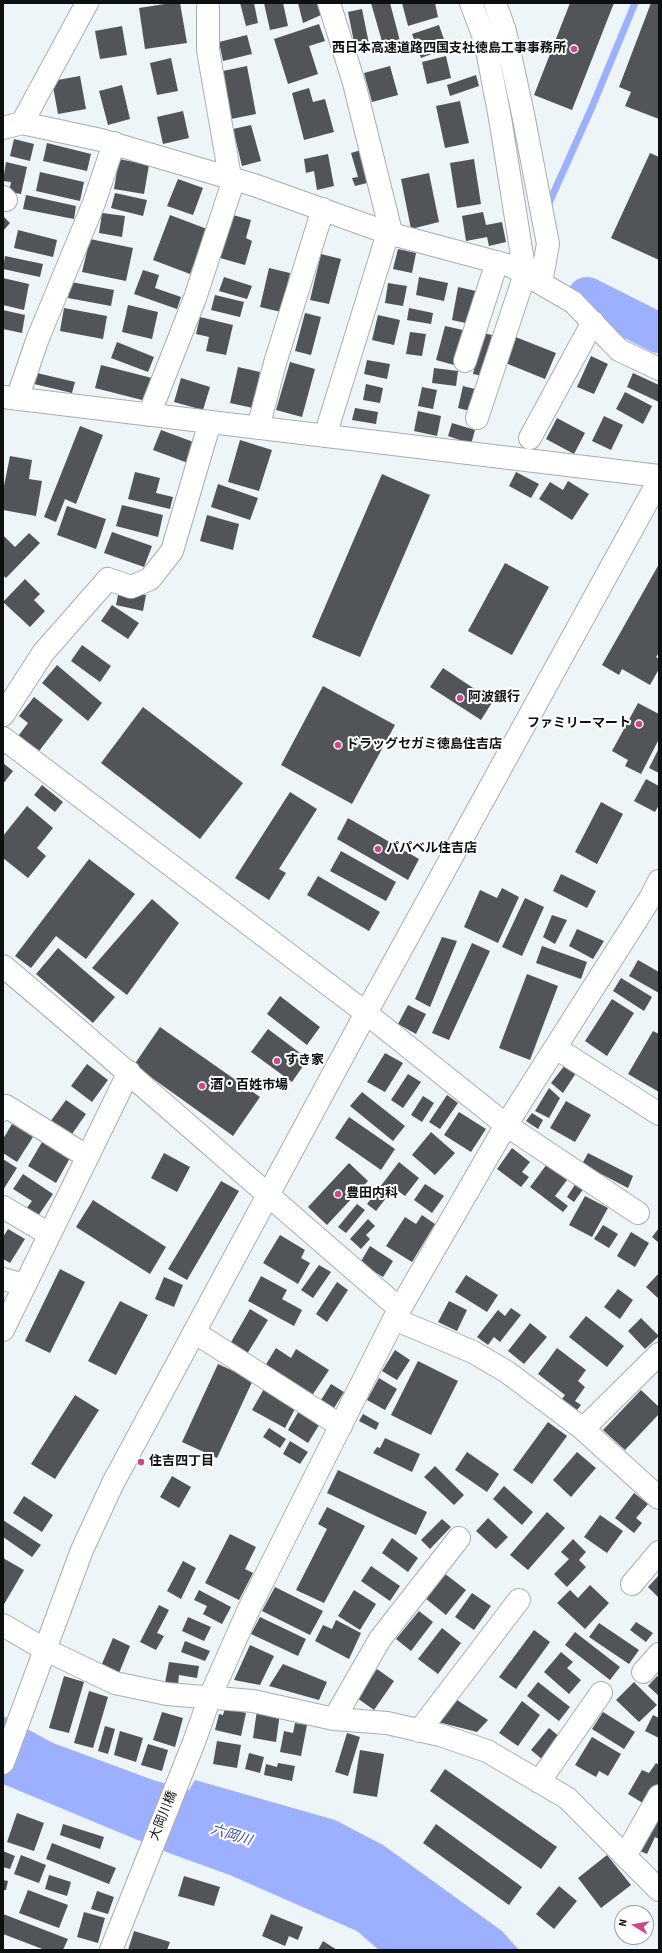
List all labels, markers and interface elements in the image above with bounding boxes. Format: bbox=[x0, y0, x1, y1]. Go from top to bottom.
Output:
place label: 西日本高速道路四国支社徳島工事事務所 bbox=[332, 41, 566, 57]
marker: 西日本高速道路四国支社徳島工事事務所 bbox=[569, 44, 579, 54]
place label: 阿波銀行 bbox=[468, 690, 520, 706]
marker: 阿波銀行 bbox=[455, 693, 465, 703]
place label: ファミリーマート bbox=[527, 716, 631, 732]
marker: ファミリーマート bbox=[634, 719, 644, 729]
place label: ドラッグセガミ徳島住吉店 bbox=[346, 737, 502, 753]
marker: ドラッグセガミ徳島住吉店 bbox=[333, 740, 343, 750]
place label: パパベル住吉店 bbox=[386, 841, 477, 857]
marker: パパベル住吉店 bbox=[373, 844, 383, 854]
place label: すき家 bbox=[285, 1053, 324, 1069]
marker: すき家 bbox=[272, 1056, 282, 1066]
place label: 酒・百姓市場 bbox=[210, 1078, 288, 1094]
marker: 酒・百姓市場 bbox=[197, 1081, 207, 1091]
place label: 豊田内科 bbox=[346, 1186, 398, 1202]
marker: 豊田内科 bbox=[333, 1189, 343, 1199]
place label: 住吉四丁目 bbox=[149, 1454, 214, 1470]
marker: 住吉四丁目 bbox=[136, 1457, 146, 1467]
street label: 大岡川橋 bbox=[147, 1789, 181, 1843]
water label: 六岡川 bbox=[208, 1822, 254, 1850]
north arrow bbox=[614, 1905, 654, 1945]
text: N bbox=[615, 1918, 631, 1928]

